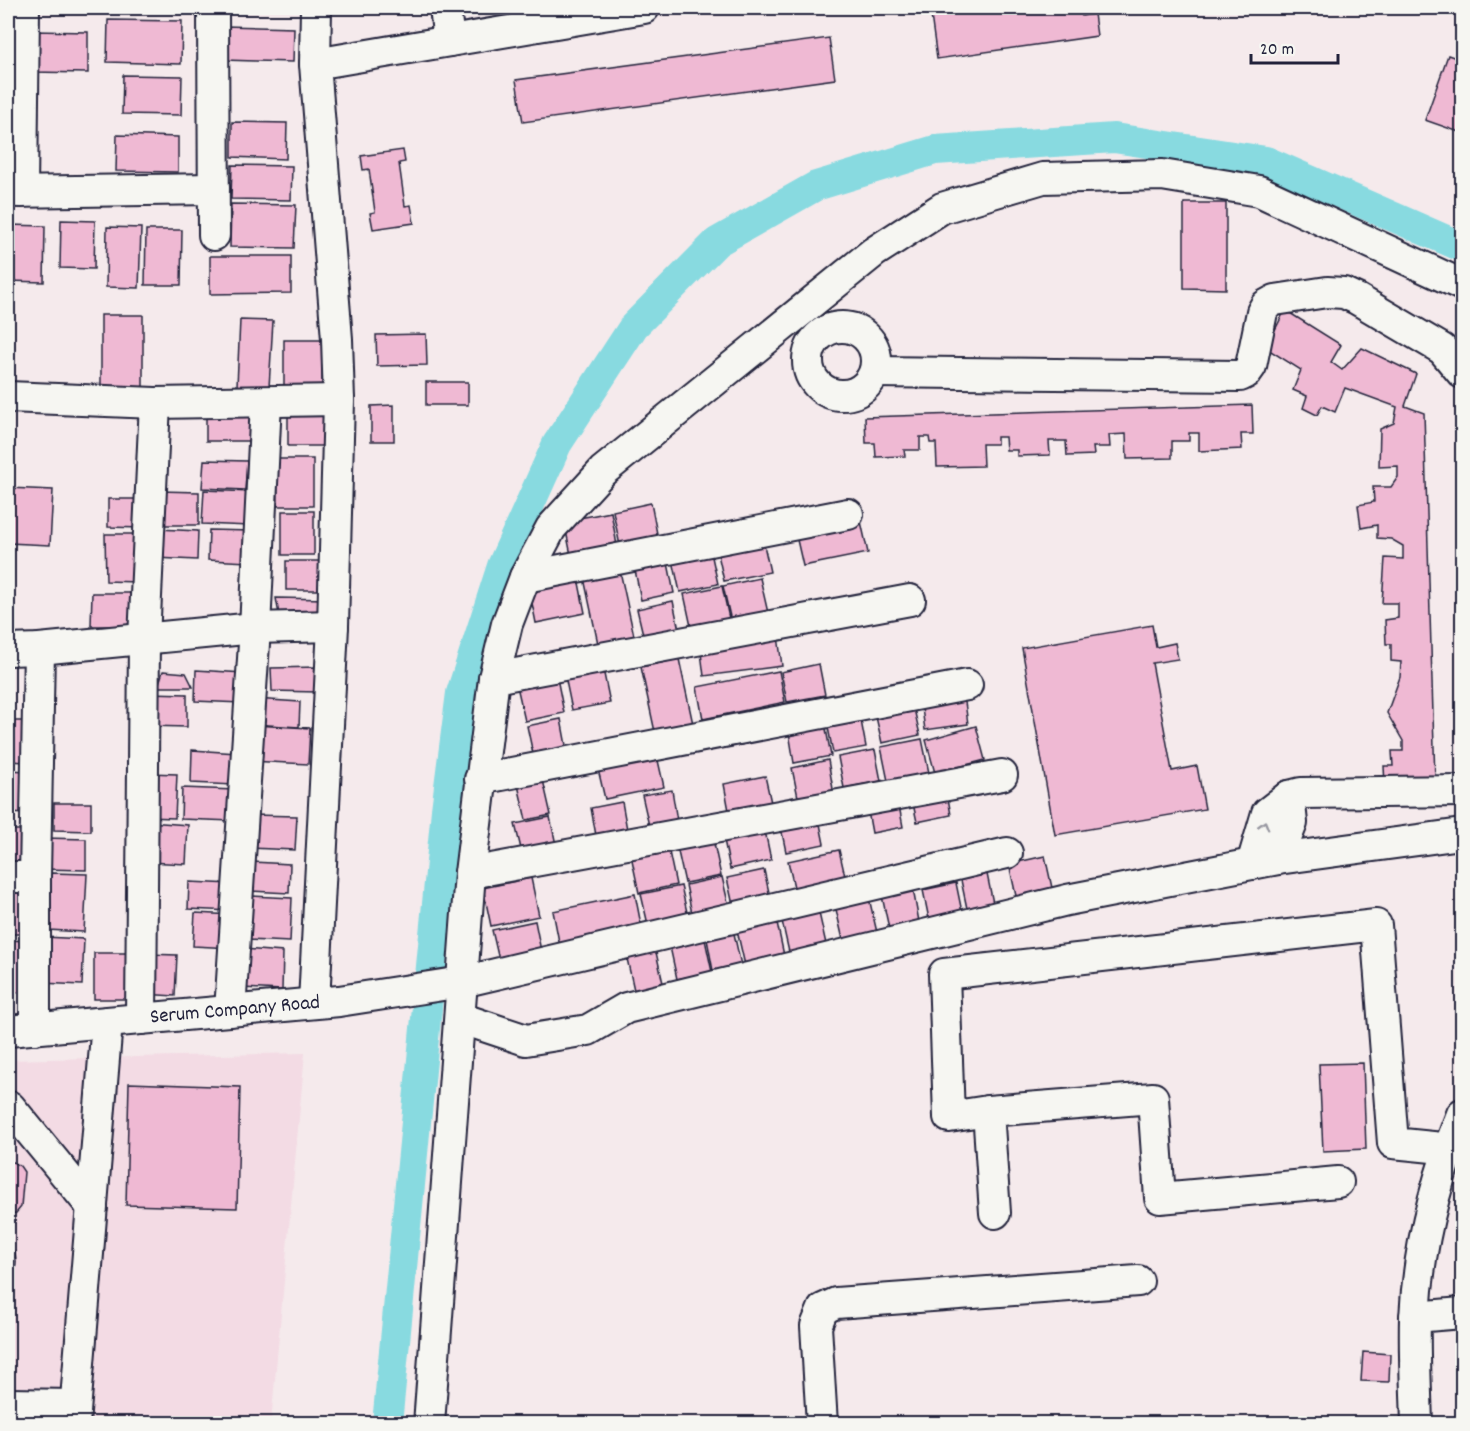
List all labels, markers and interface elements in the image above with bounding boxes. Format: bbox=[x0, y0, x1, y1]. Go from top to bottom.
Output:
scale bar bbox=[1251, 27, 1338, 65]
text: 20 m bbox=[1260, 38, 1294, 63]
one-way arrow bbox=[1256, 820, 1269, 830]
street label: Serum Company Road bbox=[149, 989, 321, 1033]

